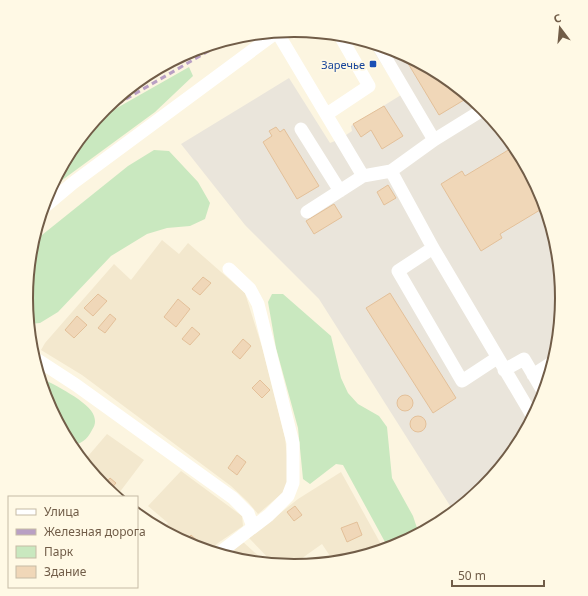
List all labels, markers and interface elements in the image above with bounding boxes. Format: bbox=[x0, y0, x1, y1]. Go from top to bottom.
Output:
north arrow bbox=[540, 8, 580, 48]
text: С bbox=[552, 10, 563, 26]
place label: Заречье bbox=[321, 57, 365, 72]
marker: Заречье bbox=[368, 59, 378, 69]
legend bbox=[8, 496, 138, 588]
text: Улица bbox=[44, 503, 79, 520]
text: Железная дорога bbox=[44, 523, 146, 540]
text: Парк bbox=[44, 543, 74, 560]
scale bar bbox=[452, 562, 544, 588]
text: Здание bbox=[44, 563, 87, 580]
text: 50 m bbox=[458, 567, 486, 584]

